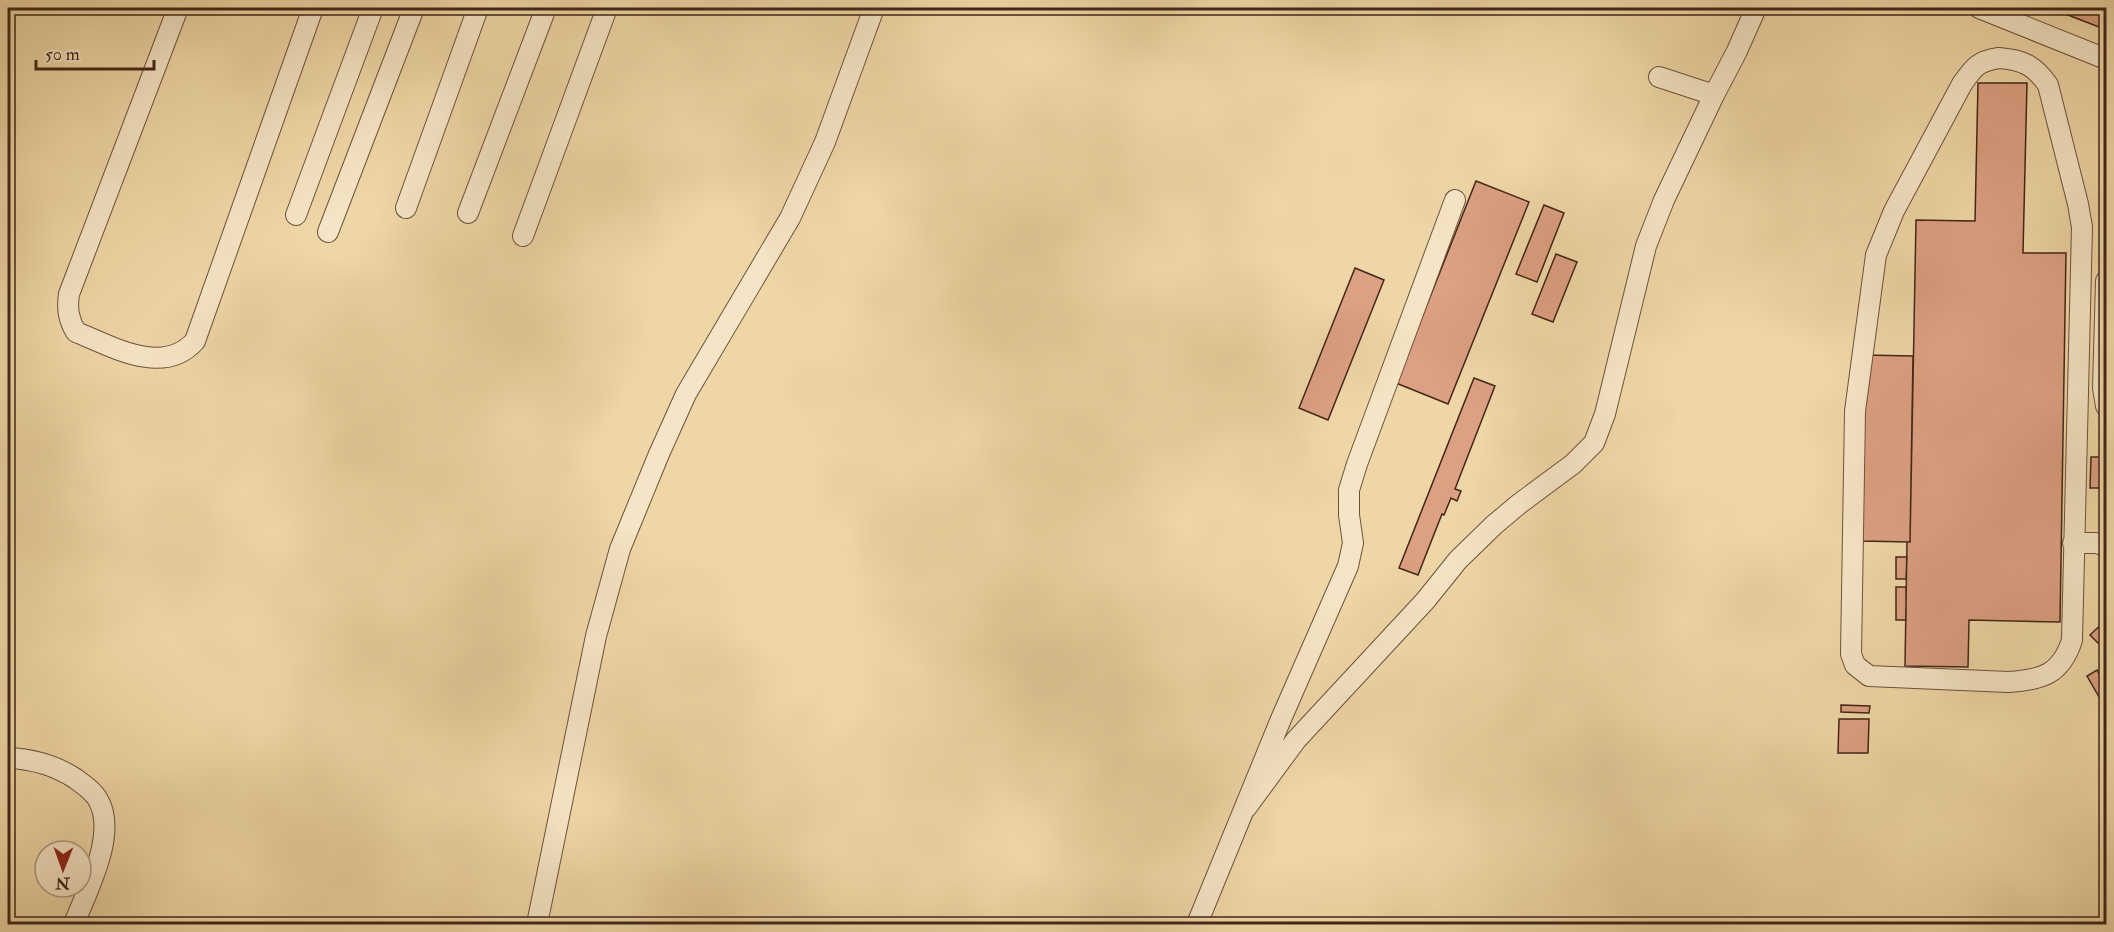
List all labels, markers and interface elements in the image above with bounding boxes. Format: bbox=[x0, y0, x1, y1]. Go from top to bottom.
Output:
scale bar bbox=[36, 33, 154, 71]
text: 50 m bbox=[45, 43, 80, 66]
north arrow bbox=[33, 839, 93, 899]
text: N bbox=[55, 873, 71, 893]

